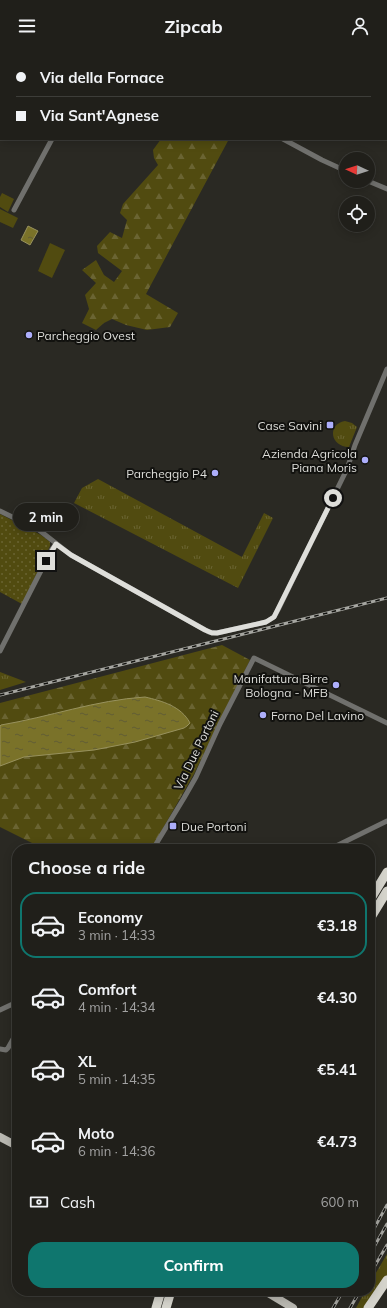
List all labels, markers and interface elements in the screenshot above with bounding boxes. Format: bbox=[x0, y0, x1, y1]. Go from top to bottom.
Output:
icon: menu bbox=[16, 15, 38, 37]
text: Zipcab bbox=[164, 15, 223, 38]
icon: person bbox=[349, 15, 371, 37]
text: Via della Fornace bbox=[40, 68, 164, 87]
text: Via Sant'Agnese bbox=[40, 106, 159, 125]
north arrow bbox=[339, 152, 375, 188]
map controls bbox=[339, 152, 375, 232]
button: locate bbox=[339, 196, 375, 232]
place label: Parcheggio Ovest bbox=[37, 328, 135, 343]
marker: Parcheggio Ovest bbox=[24, 330, 34, 340]
place label: Case Savini bbox=[257, 418, 322, 433]
marker: Case Savini bbox=[325, 420, 335, 430]
place label: Azienda Agricola Piana Moris bbox=[262, 446, 357, 475]
marker: Azienda Agricola Piana Moris bbox=[360, 455, 370, 465]
place label: Parcheggio P4 bbox=[126, 466, 207, 481]
marker: Parcheggio P4 bbox=[210, 468, 220, 478]
route start bbox=[324, 489, 342, 507]
callout: 2 min bbox=[13, 503, 79, 531]
text: 2 min bbox=[29, 509, 63, 525]
route end bbox=[37, 552, 55, 570]
place label: Manifattura Birre Bologna - MFB bbox=[233, 671, 328, 700]
marker: Manifattura Birre Bologna - MFB bbox=[331, 680, 341, 690]
street label: Via Due Portoni bbox=[170, 707, 222, 792]
place label: Forno Del Lavino bbox=[271, 708, 364, 723]
marker: Forno Del Lavino bbox=[258, 710, 268, 720]
place label: Due Portoni bbox=[181, 819, 247, 834]
marker: Due Portoni bbox=[168, 821, 178, 831]
text: Choose a ride bbox=[28, 856, 145, 879]
icon: car bbox=[30, 907, 66, 943]
text: Economy bbox=[78, 908, 143, 927]
text: €3.18 bbox=[317, 916, 357, 935]
text: 3 min · 14:33 bbox=[78, 927, 155, 943]
icon: car bbox=[30, 979, 66, 1015]
text: Comfort bbox=[78, 980, 136, 999]
text: €4.30 bbox=[317, 988, 357, 1007]
text: 4 min · 14:34 bbox=[78, 999, 155, 1015]
icon: car bbox=[30, 1051, 66, 1087]
text: XL bbox=[78, 1052, 96, 1071]
text: €5.41 bbox=[317, 1060, 357, 1079]
text: 5 min · 14:35 bbox=[78, 1071, 155, 1087]
icon: car bbox=[30, 1123, 66, 1159]
text: Moto bbox=[78, 1124, 114, 1143]
text: €4.73 bbox=[317, 1132, 357, 1151]
text: 6 min · 14:36 bbox=[78, 1143, 155, 1159]
icon: cash bbox=[28, 1191, 50, 1213]
text: Cash bbox=[60, 1193, 95, 1212]
text: 600 m bbox=[321, 1194, 359, 1210]
button: Confirm bbox=[28, 1242, 359, 1288]

